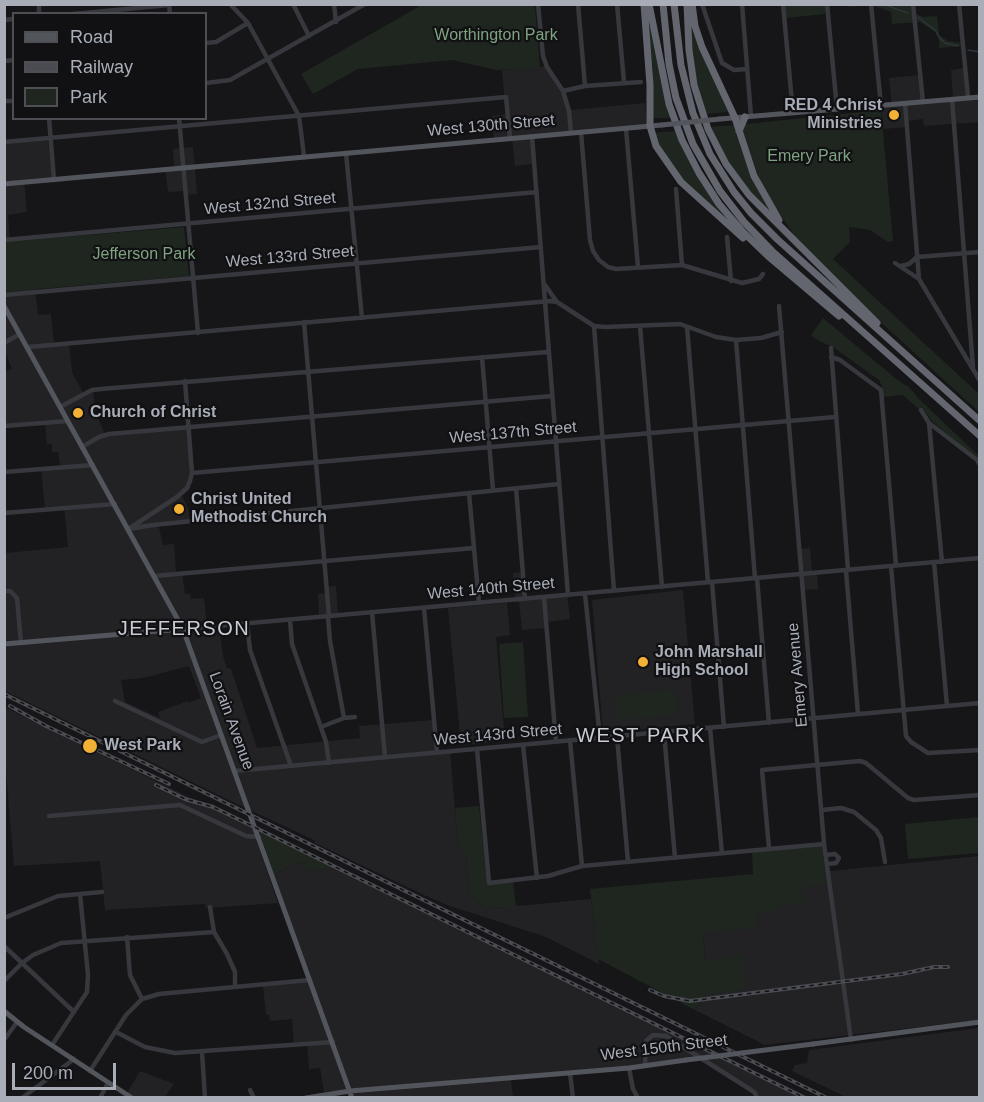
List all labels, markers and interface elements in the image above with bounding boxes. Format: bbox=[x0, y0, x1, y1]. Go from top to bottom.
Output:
legend bbox=[12, 12, 207, 120]
park label: Worthington Park bbox=[434, 26, 558, 46]
text: Road bbox=[70, 27, 113, 47]
text: Railway bbox=[70, 57, 133, 77]
text: Park bbox=[70, 87, 107, 107]
place label: RED 4 Christ Ministries bbox=[784, 96, 882, 134]
marker: RED 4 Christ Ministries bbox=[887, 108, 901, 122]
street label: West 130th Street bbox=[427, 111, 555, 141]
park label: Emery Park bbox=[767, 147, 851, 167]
street label: West 132nd Street bbox=[203, 189, 337, 219]
street label: West 133rd Street bbox=[225, 242, 355, 272]
park label: Jefferson Park bbox=[93, 245, 195, 265]
place label: Church of Christ bbox=[90, 403, 216, 423]
marker: Church of Christ bbox=[71, 406, 85, 420]
street label: West 137th Street bbox=[449, 418, 577, 448]
place label: Christ United Methodist Church bbox=[191, 490, 327, 528]
marker: Christ United Methodist Church bbox=[172, 502, 186, 516]
street label: West 140th Street bbox=[427, 574, 555, 604]
district label: JEFFERSON bbox=[118, 617, 250, 641]
street label: Emery Avenue bbox=[784, 622, 812, 728]
place label: John Marshall High School bbox=[655, 643, 763, 681]
marker: John Marshall High School bbox=[636, 655, 650, 669]
street label: Lorain Avenue bbox=[204, 669, 258, 773]
street label: West 143rd Street bbox=[433, 720, 563, 750]
district label: WEST PARK bbox=[576, 724, 706, 748]
place label: West Park bbox=[104, 736, 181, 756]
marker: West Park bbox=[81, 737, 99, 755]
street label: West 150th Street bbox=[599, 1031, 729, 1065]
scale bar bbox=[15, 1051, 118, 1089]
text: 200 m bbox=[23, 1063, 73, 1083]

